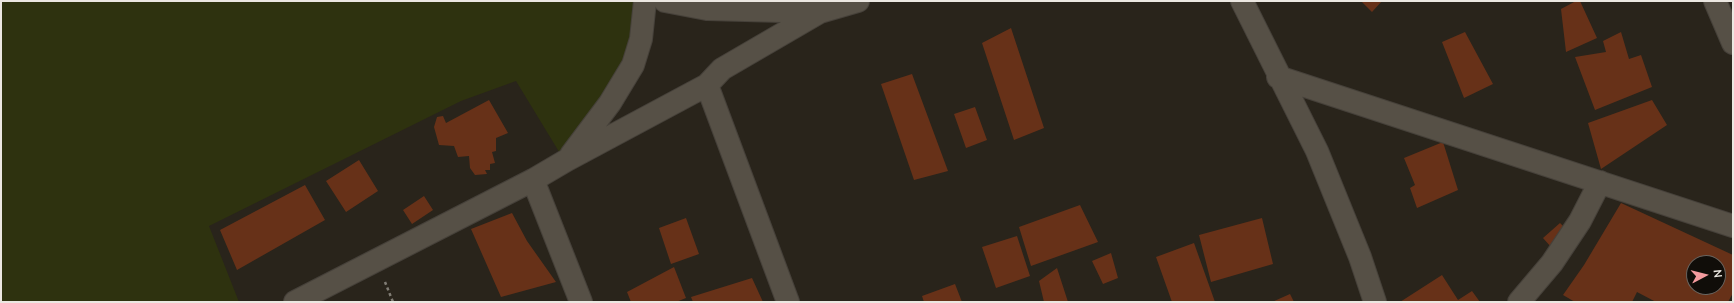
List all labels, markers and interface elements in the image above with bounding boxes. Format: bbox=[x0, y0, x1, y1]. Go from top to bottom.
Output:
north arrow bbox=[1686, 255, 1726, 295]
text: N bbox=[1709, 269, 1725, 279]

